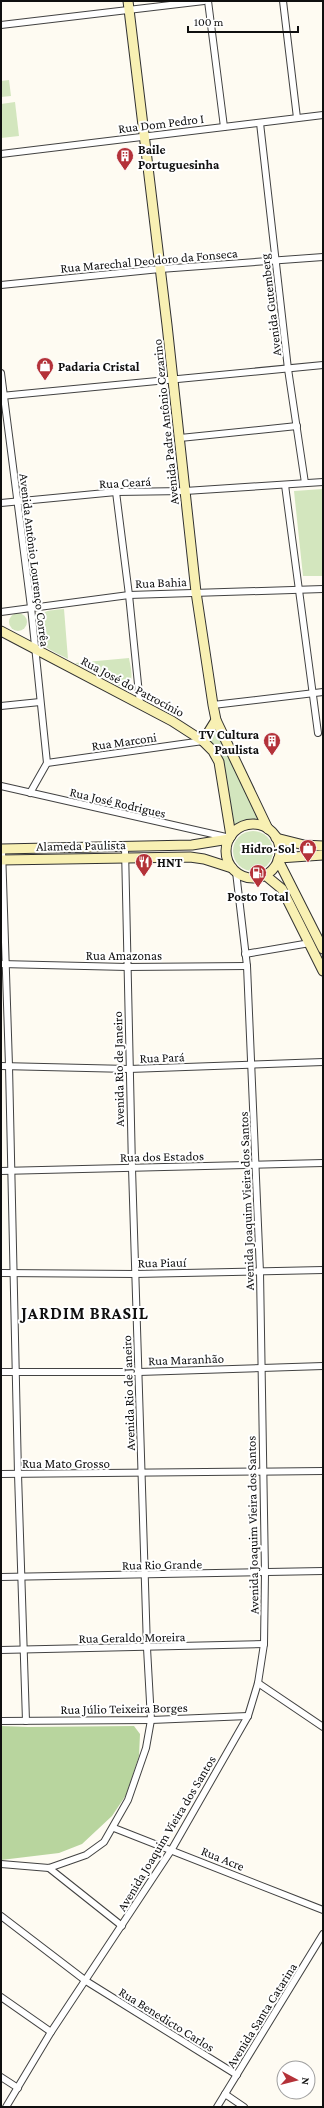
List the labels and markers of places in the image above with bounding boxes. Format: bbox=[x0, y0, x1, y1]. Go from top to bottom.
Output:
place label: Baile Portuguesinha bbox=[138, 142, 220, 172]
building icon: Baile Portuguesinha bbox=[115, 146, 135, 171]
shop icon: Padaria Cristal bbox=[35, 356, 55, 381]
place label: Padaria Cristal bbox=[58, 359, 140, 374]
place label: TV Cultura Paulista bbox=[199, 727, 260, 757]
building icon: TV Cultura Paulista bbox=[262, 731, 282, 756]
shop icon: Hidro-Sol bbox=[298, 838, 318, 863]
place label: Hidro-Sol bbox=[241, 841, 295, 856]
restaurant icon: HNT bbox=[134, 852, 154, 877]
place label: HNT bbox=[157, 855, 183, 870]
fuel station icon: Posto Total bbox=[248, 863, 268, 888]
place label: Posto Total bbox=[227, 889, 289, 904]

